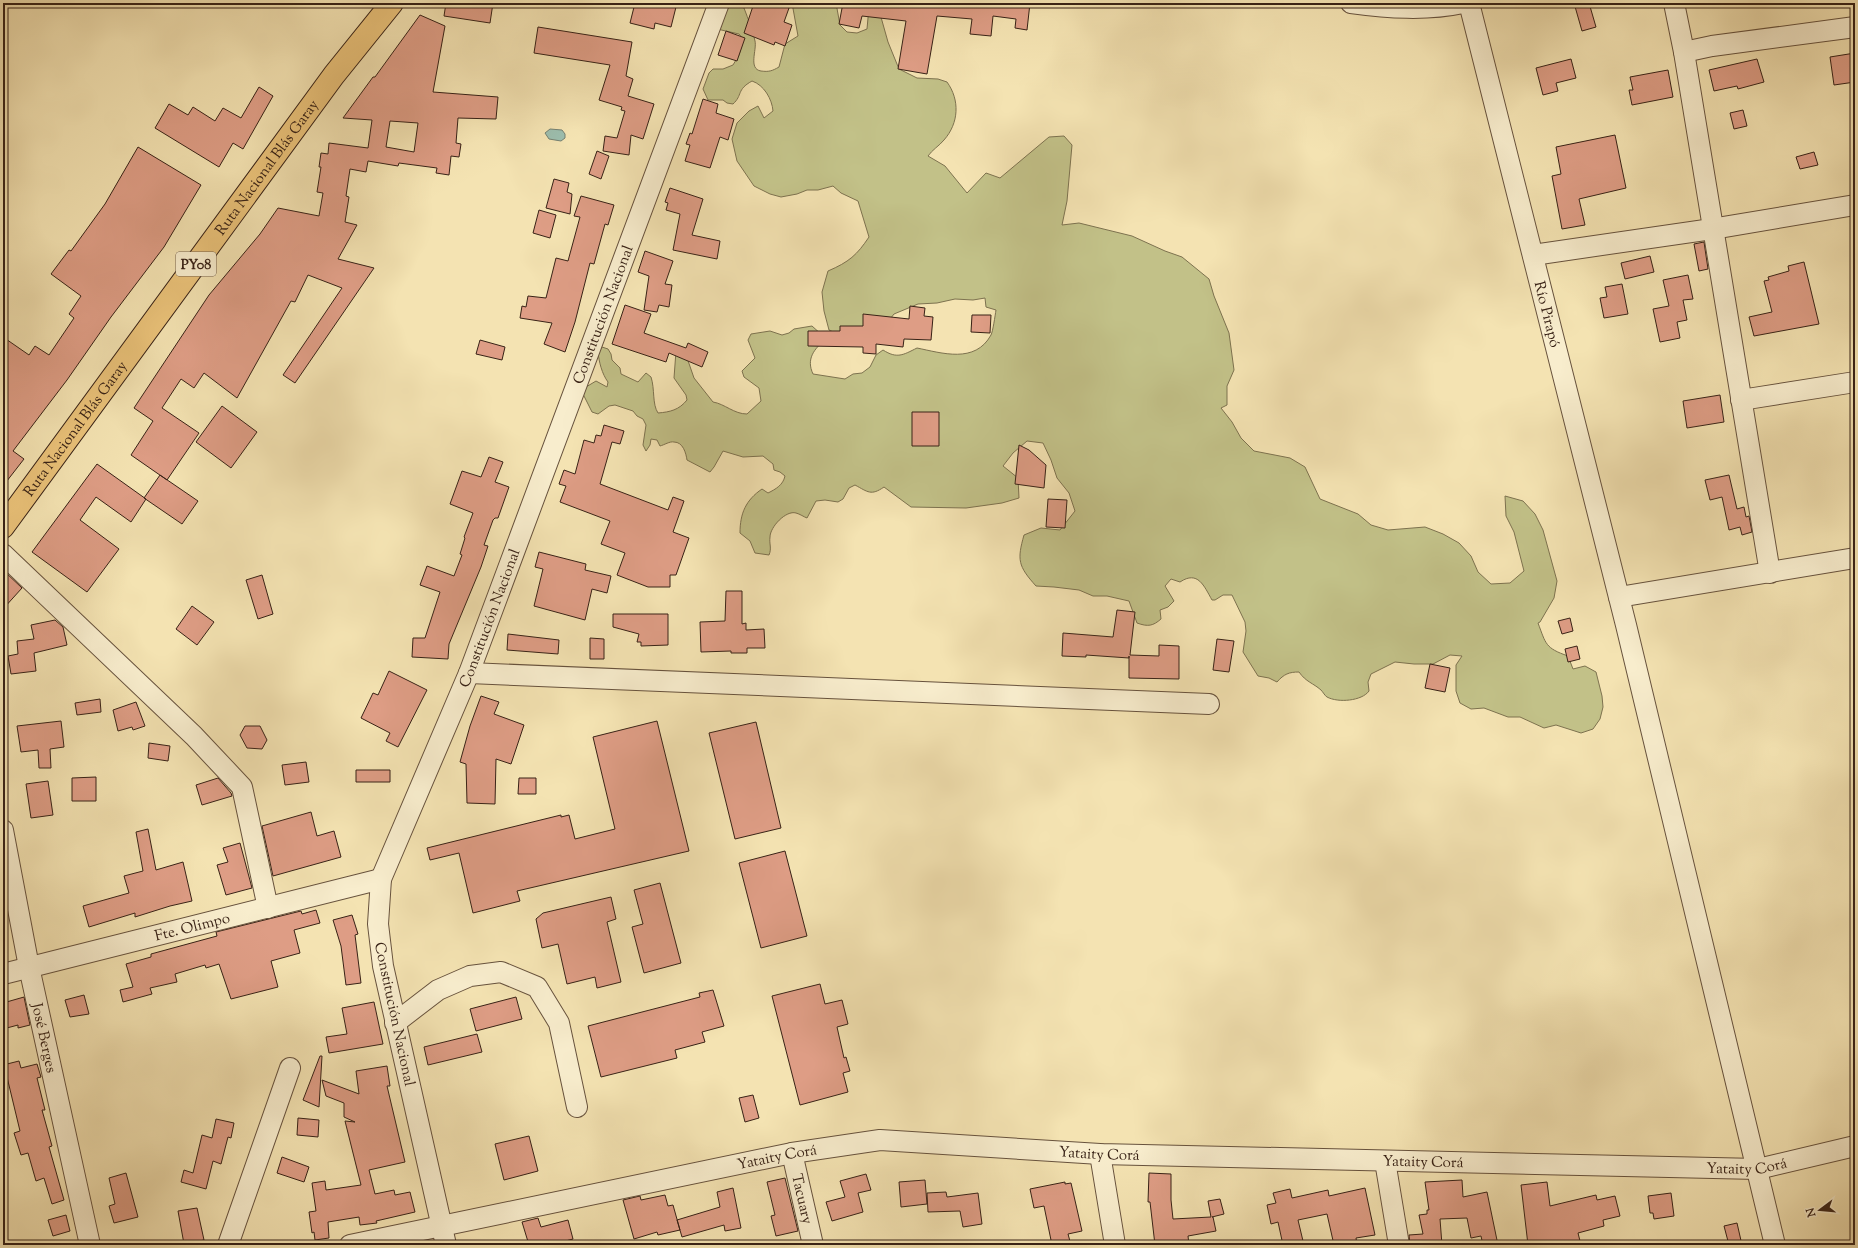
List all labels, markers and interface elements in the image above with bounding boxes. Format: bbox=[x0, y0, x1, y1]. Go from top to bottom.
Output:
street label: Ruta Nacional Blás Garay bbox=[211, 95, 325, 240]
street label: Constitución Nacional bbox=[569, 243, 640, 388]
road number: PY08 bbox=[176, 252, 216, 276]
street label: Río Pirapó bbox=[1528, 279, 1565, 350]
street label: Ruta Nacional Blás Garay bbox=[19, 357, 133, 502]
street label: Constitución Nacional bbox=[455, 546, 526, 691]
street label: Fte. Olimpo bbox=[153, 908, 232, 947]
street label: Constitución Nacional bbox=[368, 940, 419, 1088]
street label: José Berges bbox=[25, 1000, 61, 1075]
street label: Yataity Corá bbox=[735, 1140, 819, 1176]
street label: Yataity Corá bbox=[1058, 1142, 1140, 1167]
street label: Yataity Corá bbox=[1382, 1151, 1464, 1174]
street label: Yataity Corá bbox=[1706, 1153, 1789, 1181]
street label: Tacuary bbox=[785, 1172, 817, 1227]
north arrow bbox=[1800, 1190, 1840, 1230]
text: N bbox=[1802, 1206, 1821, 1220]

